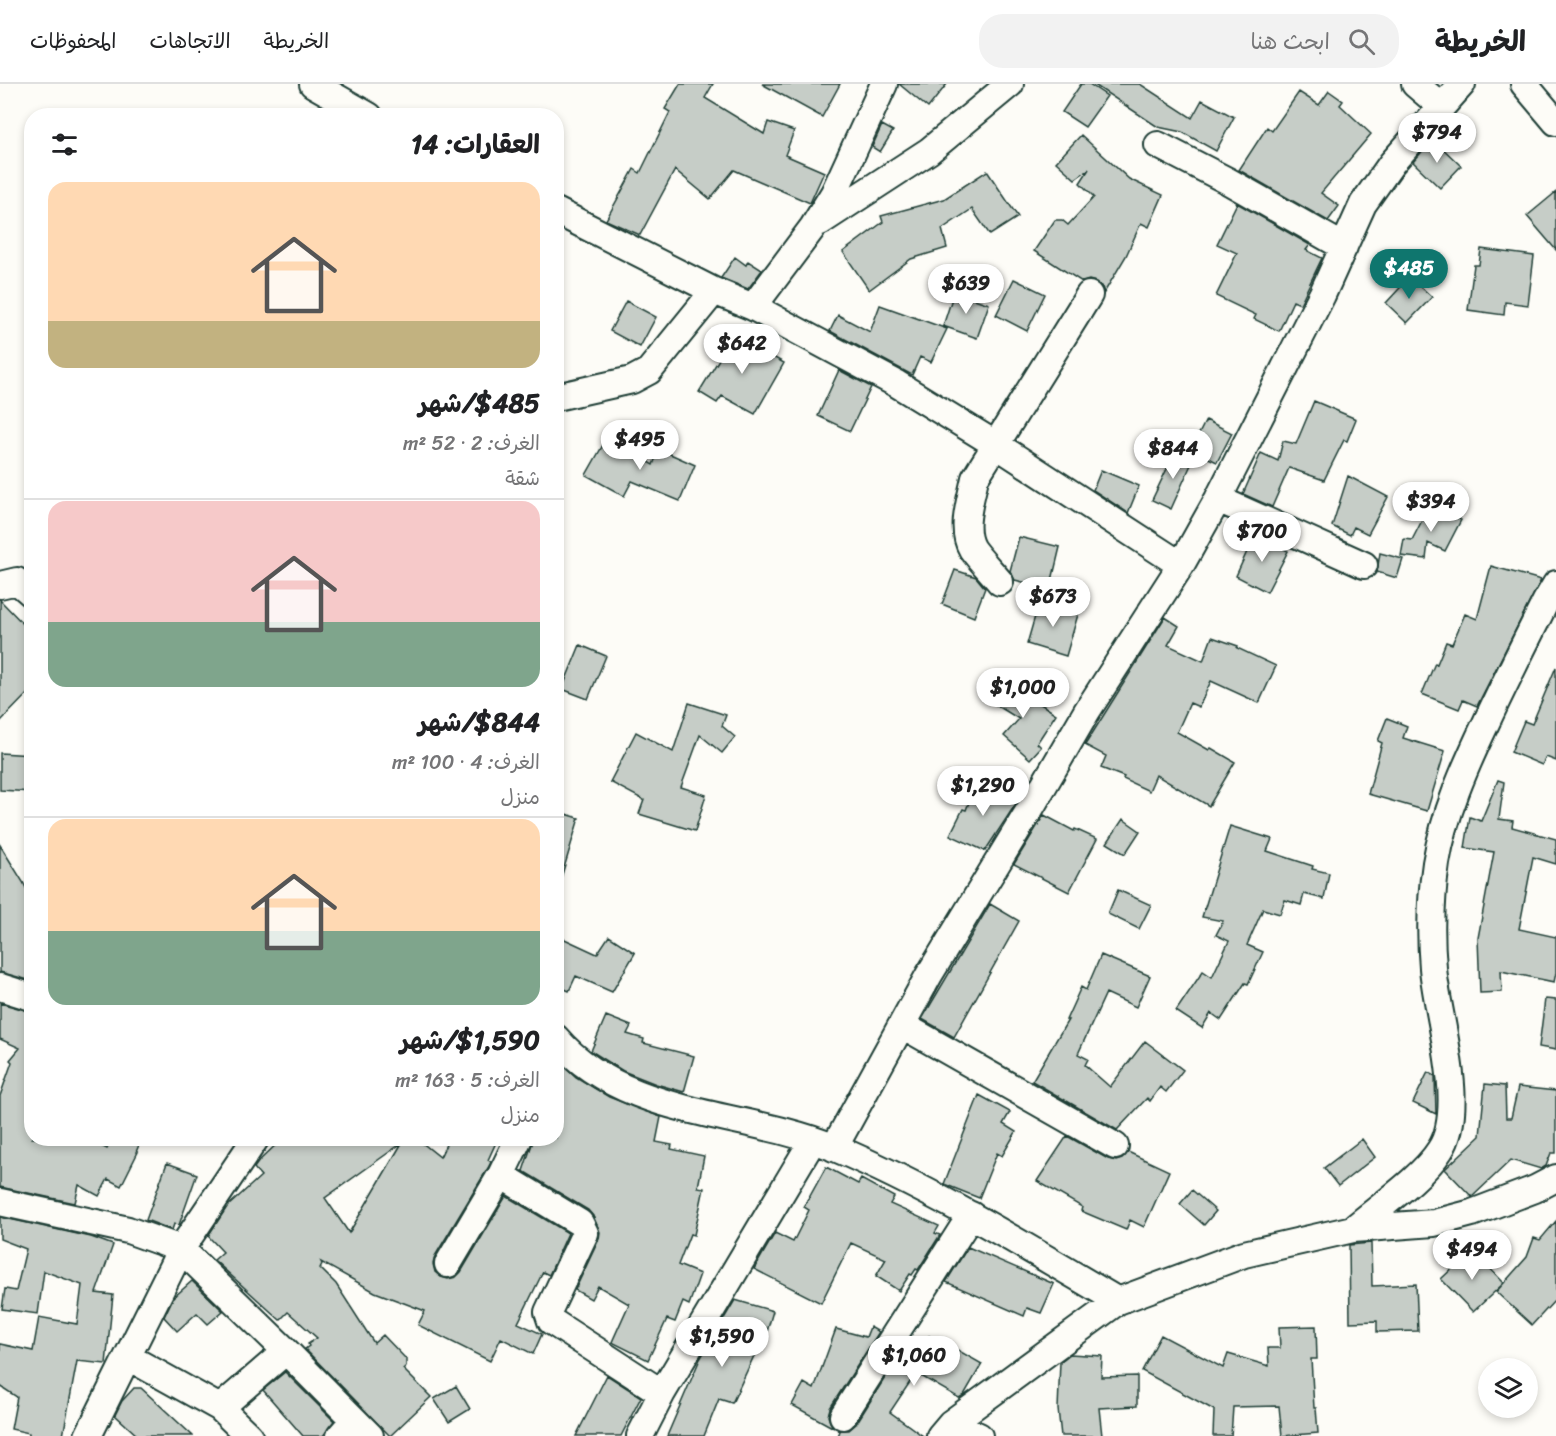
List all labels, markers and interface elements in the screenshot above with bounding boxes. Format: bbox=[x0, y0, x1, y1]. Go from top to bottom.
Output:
search box bbox=[979, 14, 1399, 68]
text: الخريطة bbox=[1435, 17, 1526, 66]
text: المحفوظات bbox=[30, 22, 116, 60]
text: الاتجاهات bbox=[149, 22, 231, 60]
text: الخريطة bbox=[264, 22, 329, 60]
text: ابحث هنا bbox=[1251, 22, 1330, 61]
icon: search bbox=[1345, 25, 1378, 58]
pin: $794 bbox=[1401, 113, 1473, 164]
text: $794 bbox=[1412, 115, 1462, 150]
text: العقارات: 14 bbox=[411, 121, 540, 167]
icon: filters bbox=[48, 128, 81, 161]
icon: home bbox=[240, 221, 348, 329]
pin: $485 bbox=[1373, 249, 1445, 300]
text: $485 bbox=[1384, 251, 1434, 286]
pin: $639 bbox=[930, 264, 1002, 315]
text: $639 bbox=[942, 266, 990, 301]
pin: $642 bbox=[706, 324, 778, 375]
text: $642 bbox=[718, 326, 766, 361]
text: $485/شهر bbox=[419, 380, 540, 426]
pin: $495 bbox=[604, 420, 676, 471]
text: $495 bbox=[615, 422, 665, 457]
text: الغرف: 2 · 52 m² bbox=[403, 426, 540, 461]
pin: $844 bbox=[1137, 429, 1209, 480]
text: $844 bbox=[1148, 431, 1198, 466]
text: شقة bbox=[505, 461, 540, 496]
pin: $394 bbox=[1395, 482, 1467, 533]
text: $394 bbox=[1406, 484, 1456, 519]
pin: $700 bbox=[1226, 512, 1298, 563]
text: $700 bbox=[1237, 514, 1287, 549]
icon: home bbox=[240, 540, 348, 648]
pin: $673 bbox=[1017, 577, 1089, 628]
text: $673 bbox=[1029, 579, 1077, 614]
pin: $1,000 bbox=[974, 668, 1072, 719]
text: $1,000 bbox=[990, 670, 1056, 705]
text: $844/شهر bbox=[418, 699, 540, 745]
text: الغرف: 4 · 100 m² bbox=[392, 745, 540, 780]
pin: $1,290 bbox=[934, 766, 1032, 817]
text: $1,290 bbox=[951, 768, 1015, 803]
text: منزل bbox=[501, 780, 540, 815]
icon: home bbox=[240, 858, 348, 966]
text: $1,590/شهر bbox=[400, 1017, 540, 1063]
text: الغرف: 5 · 163 m² bbox=[395, 1063, 540, 1098]
text: منزل bbox=[501, 1098, 540, 1133]
pin: $494 bbox=[1436, 1230, 1508, 1281]
text: $494 bbox=[1447, 1232, 1497, 1267]
pin: $1,590 bbox=[673, 1317, 771, 1368]
text: $1,590 bbox=[690, 1319, 754, 1354]
pin: $1,060 bbox=[865, 1336, 963, 1387]
text: $1,060 bbox=[882, 1338, 946, 1373]
map controls bbox=[1478, 1358, 1538, 1418]
button: layers bbox=[1478, 1358, 1538, 1418]

